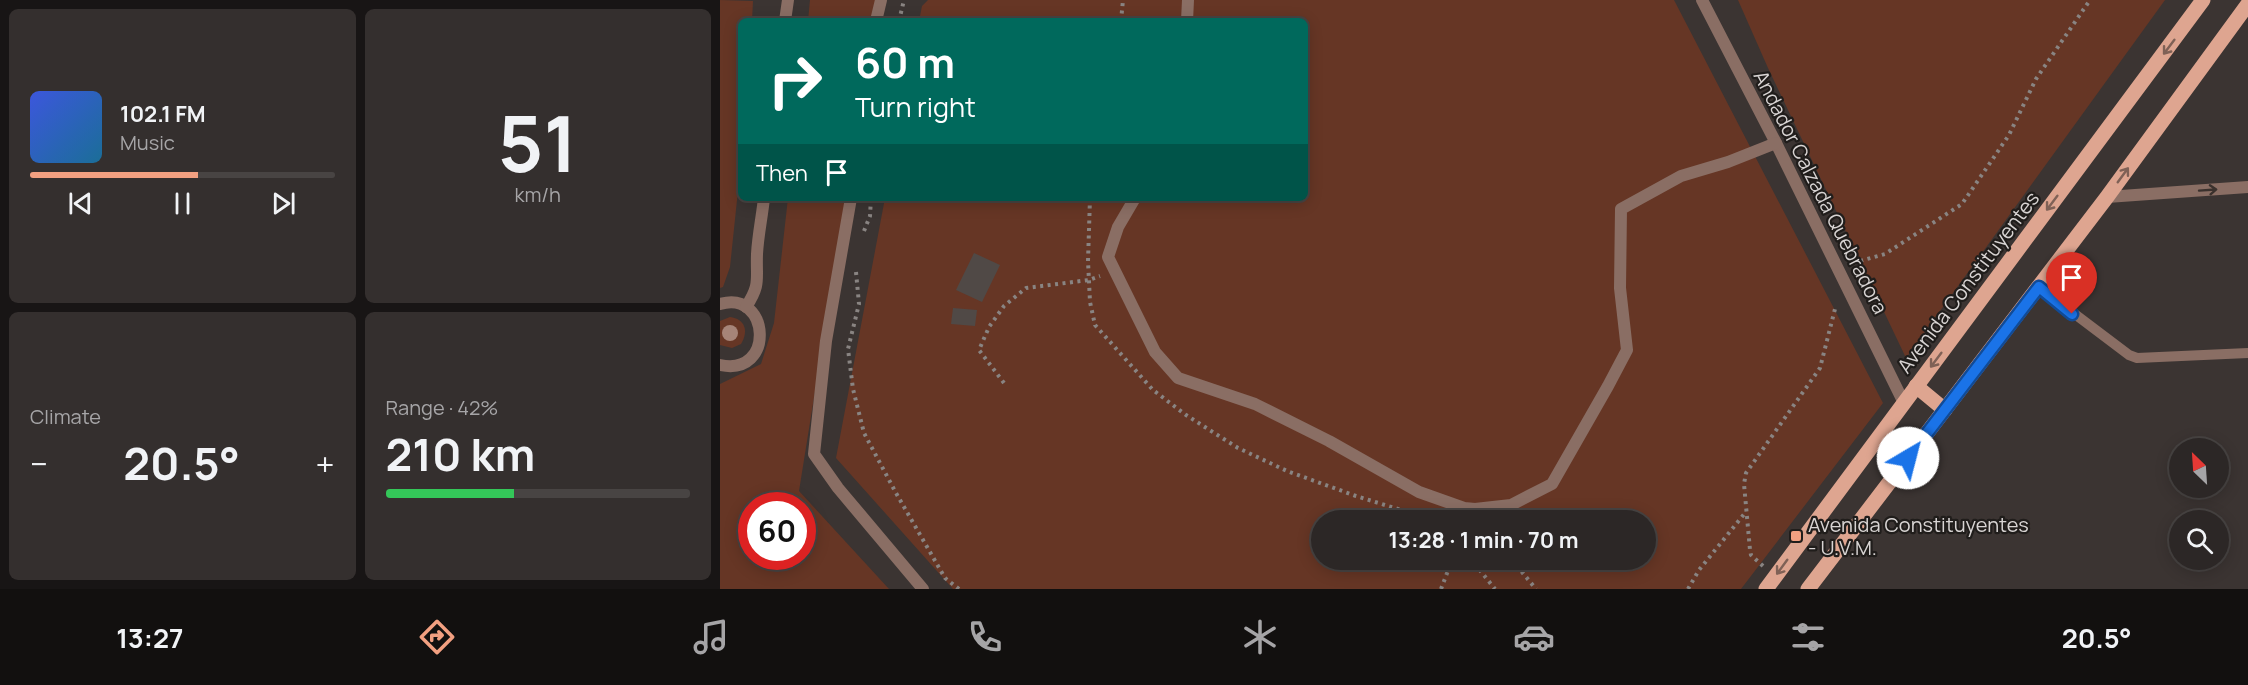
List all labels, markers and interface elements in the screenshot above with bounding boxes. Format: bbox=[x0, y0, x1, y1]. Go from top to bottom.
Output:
text: 60 m bbox=[855, 33, 955, 91]
one-way arrow bbox=[2162, 39, 2175, 55]
icon: right bbox=[756, 42, 834, 120]
street label: Andador Calzada Quebradora bbox=[1748, 66, 1894, 318]
text: Turn right bbox=[855, 88, 976, 125]
text: 51 bbox=[498, 89, 578, 195]
text: 102.1 FM bbox=[120, 99, 206, 129]
text: Music bbox=[120, 129, 175, 156]
icon: arrive bbox=[820, 156, 853, 189]
text: Then bbox=[756, 158, 808, 188]
one-way arrow bbox=[2117, 168, 2130, 184]
text: km/h bbox=[514, 181, 561, 208]
one-way arrow bbox=[2197, 184, 2217, 195]
street label: Avenida Constituyentes bbox=[1891, 186, 2045, 378]
icon: previous bbox=[64, 187, 97, 220]
icon: pause bbox=[166, 187, 199, 220]
icon: next bbox=[267, 187, 300, 220]
one-way arrow bbox=[2046, 195, 2058, 211]
pin bbox=[2046, 252, 2097, 314]
icon: arrive bbox=[2055, 261, 2088, 294]
one-way arrow bbox=[1929, 351, 1942, 367]
text: Range · 42% bbox=[386, 394, 498, 421]
text: Climate bbox=[30, 403, 101, 430]
text: 210 km bbox=[386, 423, 535, 485]
position arrow bbox=[1876, 426, 1940, 490]
text: 20.5° bbox=[123, 432, 240, 494]
north arrow bbox=[2169, 438, 2229, 498]
map controls bbox=[2169, 438, 2229, 570]
text: − bbox=[30, 441, 48, 486]
text: + bbox=[315, 441, 334, 486]
speed limit sign: 60 bbox=[738, 492, 816, 570]
button: search bbox=[2169, 510, 2229, 570]
place label: Avenida Constituyentes - U.V.M. bbox=[1808, 511, 2029, 561]
text: 13:28 · 1 min · 70 m bbox=[1388, 525, 1579, 555]
marker: Avenida Constituyentes - U.V.M. bbox=[1789, 529, 1803, 543]
one-way arrow bbox=[1776, 559, 1788, 575]
icon: directions bbox=[416, 616, 458, 658]
icon: music bbox=[690, 616, 732, 658]
icon: phone bbox=[964, 616, 1006, 658]
icon: climate bbox=[1239, 616, 1281, 658]
icon: car bbox=[1513, 616, 1555, 658]
icon: filters bbox=[1787, 616, 1829, 658]
text: 13:27 bbox=[116, 619, 183, 656]
text: 20.5° bbox=[2062, 619, 2132, 656]

